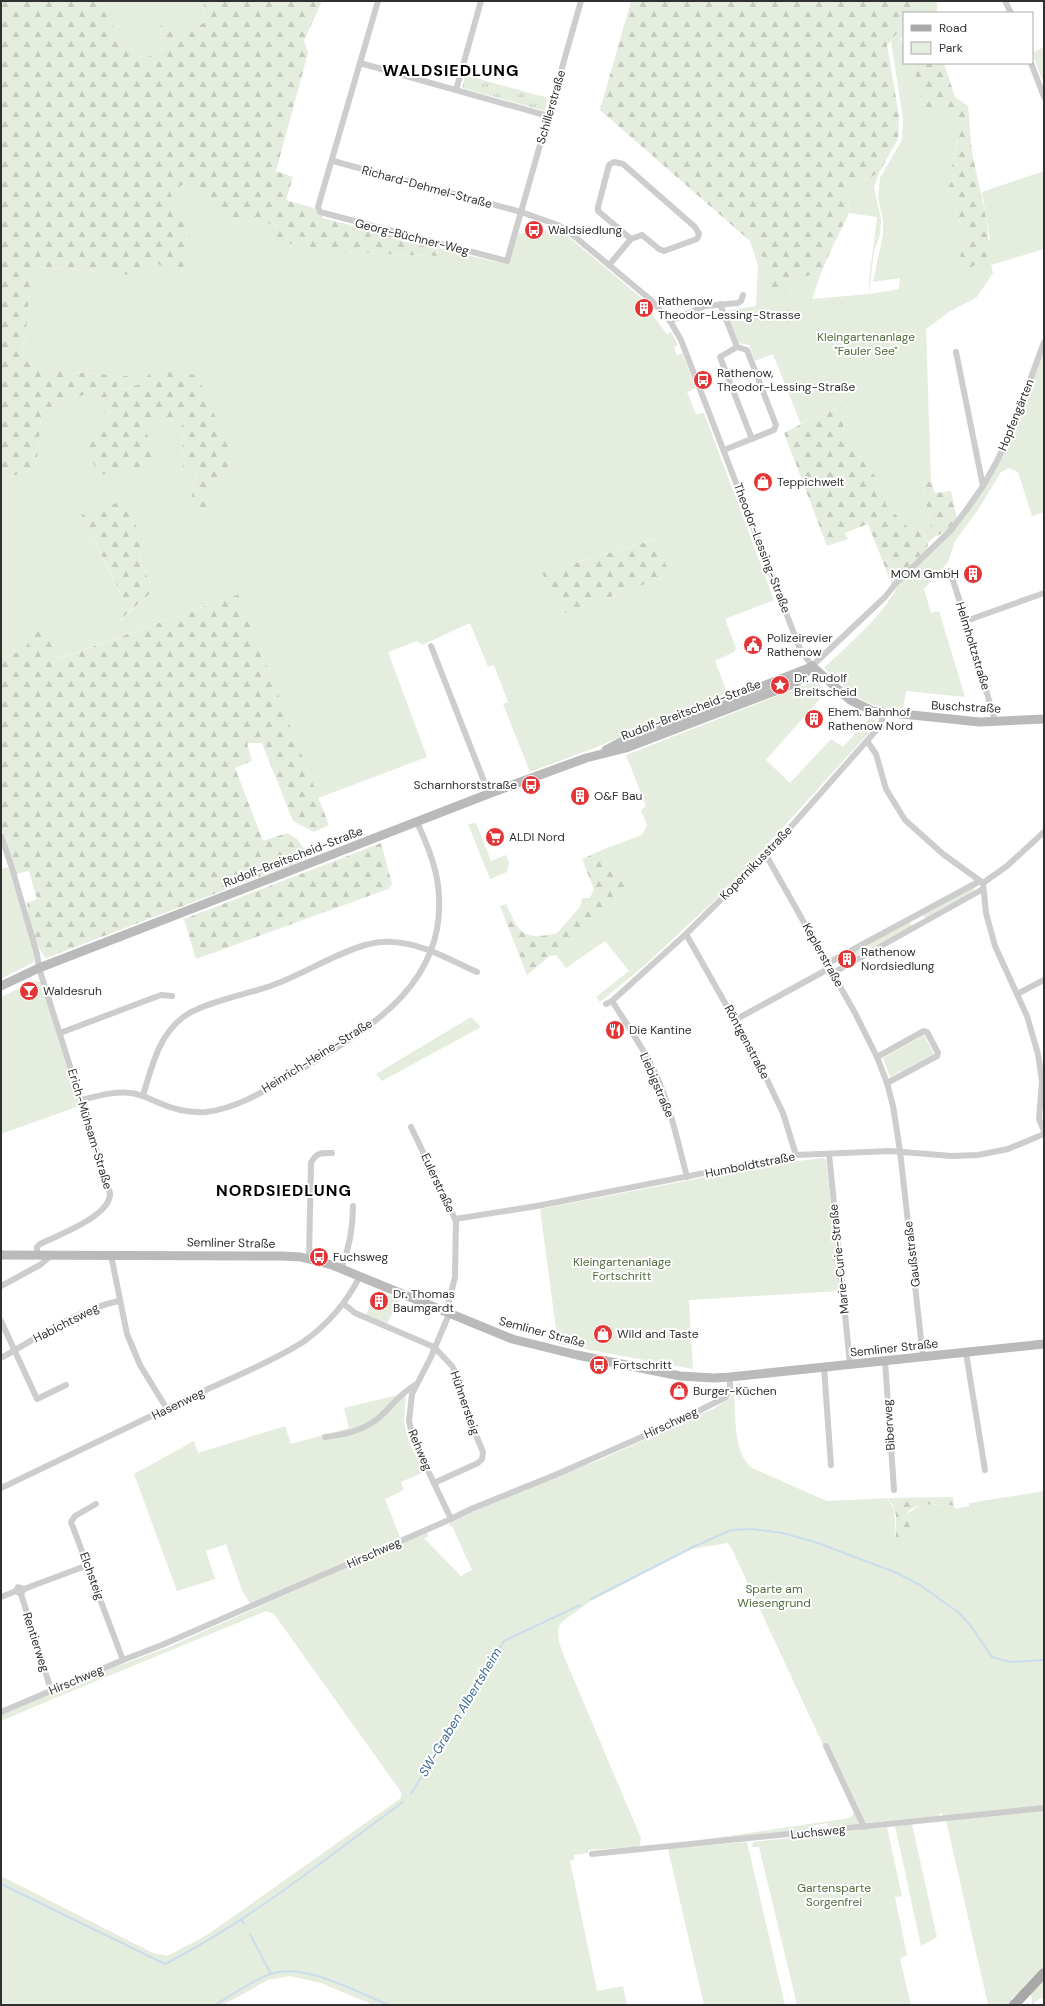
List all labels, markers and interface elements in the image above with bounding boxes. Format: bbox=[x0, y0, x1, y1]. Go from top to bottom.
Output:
legend bbox=[903, 12, 1033, 64]
text: Road bbox=[939, 20, 967, 36]
text: Park bbox=[939, 40, 963, 56]
district label: WALDSIEDLUNG bbox=[383, 60, 519, 81]
street label: Schillerstraße bbox=[533, 68, 569, 146]
street label: Richard-Dehmel-Straße bbox=[360, 162, 494, 212]
street label: Georg-Büchner-Weg bbox=[353, 215, 471, 259]
bus stop icon: Waldsiedlung bbox=[523, 219, 545, 241]
place label: Waldsiedlung bbox=[548, 222, 622, 238]
place label: Rathenow Theodor-Lessing-Strasse bbox=[658, 293, 801, 323]
building icon: Rathenow Theodor-Lessing-Strasse bbox=[633, 297, 655, 319]
park label: Kleingartenanlage "Fauler See" bbox=[817, 329, 915, 359]
place label: Rathenow, Theodor-Lessing-Straße bbox=[717, 365, 855, 395]
bus stop icon: Rathenow, Theodor-Lessing-Straße bbox=[692, 369, 714, 391]
street label: Hopfengärten bbox=[994, 377, 1038, 453]
shop icon: Teppichwelt bbox=[752, 471, 774, 493]
place label: Teppichwelt bbox=[777, 474, 845, 490]
street label: Theodor-Lessing-Straße bbox=[730, 481, 794, 616]
building icon: MOM GmbH bbox=[962, 563, 984, 585]
place label: MOM GmbH bbox=[891, 566, 959, 582]
street label: Helmholtzstraße bbox=[952, 600, 994, 692]
place label: Polizeirevier Rathenow bbox=[767, 630, 833, 660]
public building icon: Polizeirevier Rathenow bbox=[742, 634, 764, 656]
place label: Dr. Rudolf Breitscheid bbox=[794, 670, 857, 700]
place icon: Dr. Rudolf Breitscheid bbox=[769, 674, 791, 696]
street label: Rudolf-Breitscheid-Straße bbox=[619, 676, 763, 744]
street label: Buschstraße bbox=[931, 697, 1002, 717]
place label: Ehem. Bahnhof Rathenow Nord bbox=[828, 704, 913, 734]
building icon: Ehem. Bahnhof Rathenow Nord bbox=[803, 708, 825, 730]
bus stop icon: Scharnhorststraße bbox=[520, 774, 542, 796]
place label: Scharnhorststraße bbox=[413, 777, 517, 793]
building icon: O&F Bau bbox=[569, 785, 591, 807]
place label: O&F Bau bbox=[594, 788, 642, 804]
street label: Kopernikusstraße bbox=[716, 822, 796, 904]
street label: Rudolf-Breitscheid-Straße bbox=[221, 823, 365, 891]
supermarket icon: ALDI Nord bbox=[484, 826, 506, 848]
place label: ALDI Nord bbox=[509, 829, 565, 845]
street label: Keplerstraße bbox=[799, 920, 847, 990]
place label: Rathenow Nordsiedlung bbox=[861, 944, 935, 974]
building icon: Rathenow Nordsiedlung bbox=[836, 948, 858, 970]
bar icon: Waldesruh bbox=[18, 980, 40, 1002]
place label: Waldesruh bbox=[43, 983, 102, 999]
street label: Röntgenstraße bbox=[721, 1002, 773, 1082]
street label: Heinrich-Heine-Straße bbox=[259, 1015, 376, 1097]
restaurant icon: Die Kantine bbox=[604, 1019, 626, 1041]
place label: Die Kantine bbox=[629, 1022, 692, 1038]
street label: Liebigstraße bbox=[636, 1050, 678, 1120]
street label: Erich-Mühsam-Straße bbox=[64, 1067, 116, 1191]
street label: Humboldtstraße bbox=[704, 1148, 797, 1182]
street label: Eulerstraße bbox=[417, 1151, 459, 1215]
district label: NORDSIEDLUNG bbox=[216, 1180, 352, 1201]
street label: Marie-Curie-Straße bbox=[825, 1203, 853, 1315]
street label: Gaußstraße bbox=[900, 1220, 924, 1288]
street label: Semliner Straße bbox=[187, 1234, 276, 1252]
bus stop icon: Fuchsweg bbox=[308, 1246, 330, 1268]
place label: Fuchsweg bbox=[333, 1249, 389, 1265]
park label: Kleingartenanlage Fortschritt bbox=[573, 1254, 671, 1284]
place label: Dr. Thomas Baumgardt bbox=[393, 1286, 455, 1316]
building icon: Dr. Thomas Baumgardt bbox=[368, 1290, 390, 1312]
street label: Habichtsweg bbox=[30, 1299, 102, 1346]
street label: Semliner Straße bbox=[497, 1313, 587, 1351]
shop icon: Wild and Taste bbox=[592, 1323, 614, 1345]
place label: Wild and Taste bbox=[617, 1326, 699, 1342]
street label: Semliner Straße bbox=[849, 1335, 939, 1361]
bus stop icon: Fortschritt bbox=[588, 1354, 610, 1376]
place label: Fortschritt bbox=[613, 1357, 672, 1373]
street label: Hühnersteig bbox=[447, 1369, 484, 1437]
shop icon: Burger-Küchen bbox=[668, 1380, 690, 1402]
place label: Burger-Küchen bbox=[693, 1383, 777, 1399]
street label: Hasenweg bbox=[149, 1384, 207, 1424]
street label: Biberweg bbox=[879, 1399, 899, 1451]
street label: Hirschweg bbox=[641, 1403, 701, 1442]
street label: Rehweg bbox=[404, 1427, 436, 1473]
street label: Hirschweg bbox=[344, 1534, 404, 1572]
street label: Elchsteig bbox=[76, 1550, 108, 1602]
park label: Sparte am Wiesengrund bbox=[737, 1581, 811, 1611]
street label: Rentierweg bbox=[19, 1610, 53, 1674]
water label: SW-Graben Albertsheim bbox=[415, 1644, 505, 1780]
street label: Hirschweg bbox=[46, 1661, 106, 1699]
street label: Luchsweg bbox=[790, 1821, 847, 1843]
park label: Gartensparte Sorgenfrei bbox=[797, 1880, 871, 1910]

